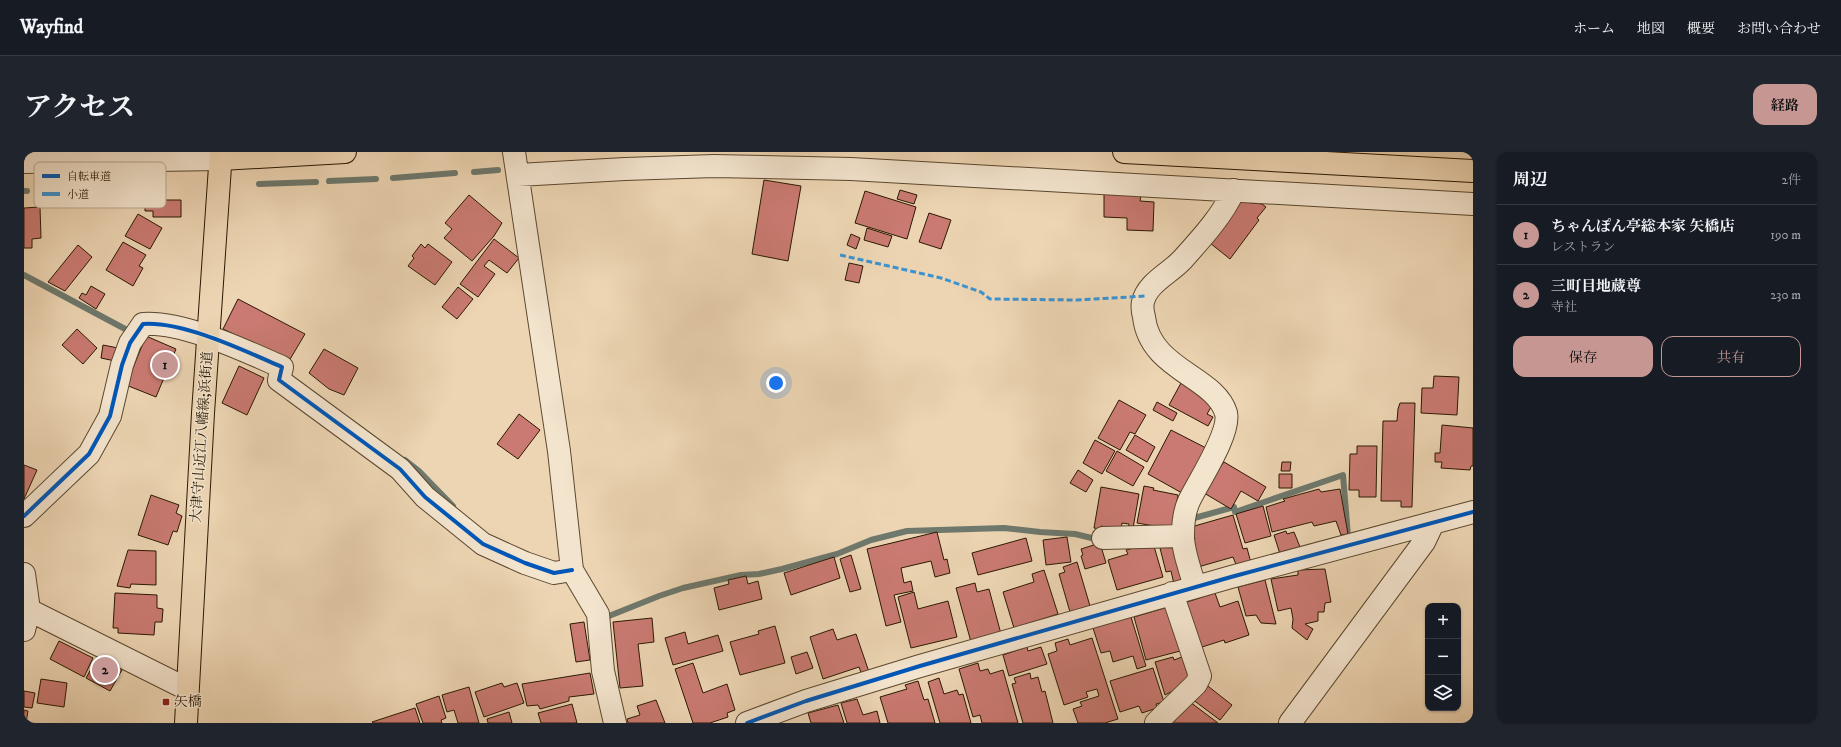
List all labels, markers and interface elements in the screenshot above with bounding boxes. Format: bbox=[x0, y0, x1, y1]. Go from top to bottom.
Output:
text: Wayfind bbox=[20, 16, 83, 39]
text: ホーム bbox=[1573, 20, 1615, 38]
text: 地図 bbox=[1637, 20, 1665, 38]
text: 概要 bbox=[1687, 20, 1715, 38]
text: お問い合わせ bbox=[1737, 20, 1821, 38]
button: 経路 bbox=[1753, 84, 1817, 125]
text: アクセス bbox=[24, 90, 135, 125]
legend bbox=[34, 162, 166, 208]
text: 周辺 bbox=[1513, 169, 1547, 191]
text: 自転車道 bbox=[67, 170, 111, 184]
text: 2件 bbox=[1782, 172, 1801, 188]
text: 小道 bbox=[67, 188, 89, 202]
text: ちゃんぽん亭総本家 矢橋店 bbox=[1551, 217, 1734, 236]
text: 1 bbox=[1524, 227, 1528, 243]
text: 190 m bbox=[1770, 227, 1801, 243]
text: レストラン bbox=[1551, 239, 1616, 255]
text: 三町目地蔵尊 bbox=[1551, 277, 1641, 296]
text: 2 bbox=[1523, 287, 1529, 303]
text: 230 m bbox=[1770, 287, 1801, 303]
text: 寺社 bbox=[1551, 299, 1577, 315]
button: 保存 bbox=[1513, 336, 1653, 377]
button: 共有 bbox=[1661, 336, 1801, 377]
pin: 1 bbox=[152, 350, 178, 380]
street label: 大津守山近江八幡線;浜街道 bbox=[187, 351, 217, 523]
your location bbox=[766, 373, 786, 393]
map controls bbox=[1425, 603, 1461, 711]
button: + bbox=[1425, 603, 1461, 639]
button: − bbox=[1425, 639, 1461, 675]
pin: 2 bbox=[92, 655, 118, 685]
button: layers bbox=[1425, 675, 1461, 711]
place label: 矢橋 bbox=[174, 693, 202, 711]
marker: 矢橋 bbox=[161, 697, 171, 707]

